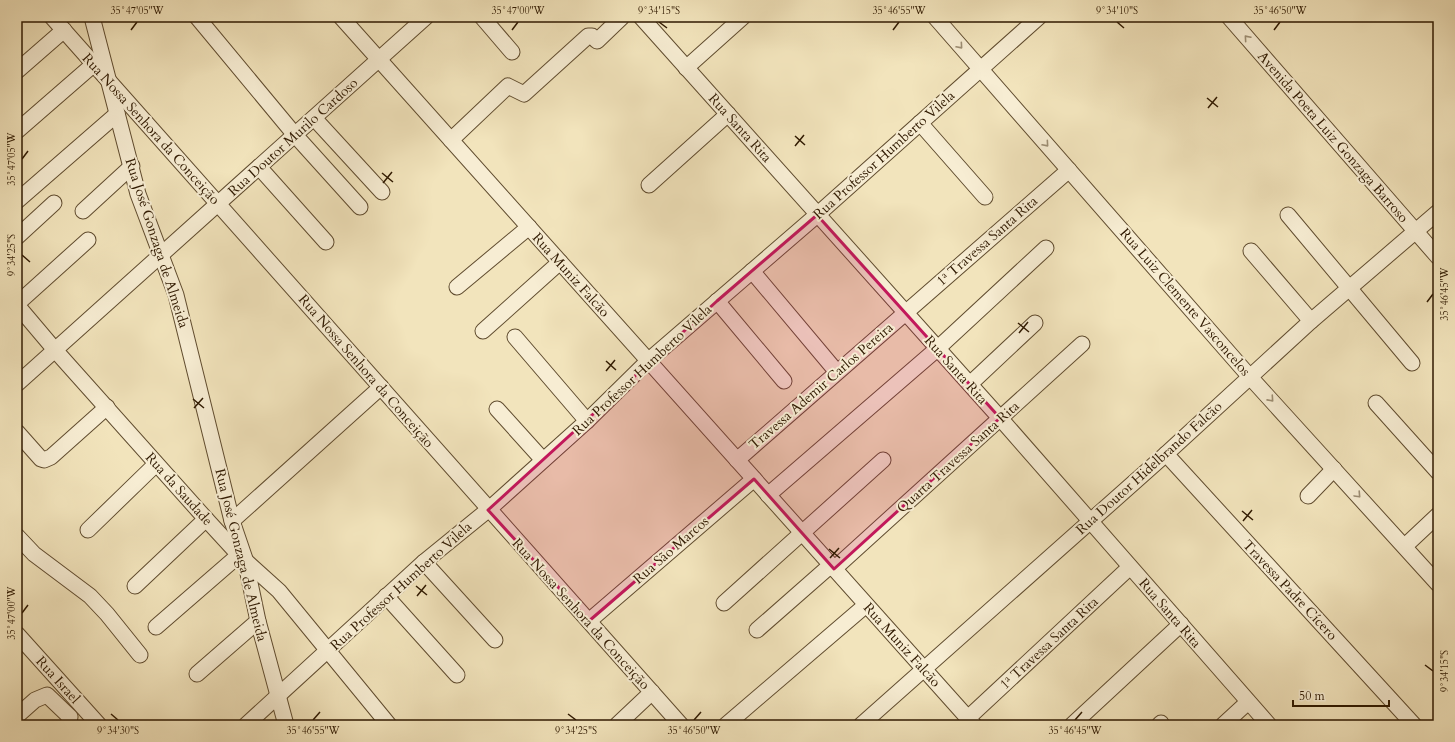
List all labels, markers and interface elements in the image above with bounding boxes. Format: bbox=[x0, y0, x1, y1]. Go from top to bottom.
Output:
text: 35°47'05"W bbox=[110, 4, 165, 18]
text: 35°47'00"W bbox=[491, 4, 546, 18]
text: 9°34'15"S bbox=[638, 4, 680, 18]
text: 35°46'55"W bbox=[872, 4, 927, 18]
text: 9°34'10"S bbox=[1096, 4, 1138, 18]
text: 35°46'50"W bbox=[1253, 4, 1308, 18]
one-way arrow bbox=[1244, 35, 1251, 42]
one-way arrow bbox=[956, 42, 963, 49]
street label: Avenida Poeta Luiz Gonzaga Barroso bbox=[1253, 47, 1413, 227]
street label: Rua Nossa Senhora da Conceição bbox=[78, 49, 224, 209]
street label: Rua Doutor Murilo Cardoso bbox=[224, 73, 362, 200]
street label: Rua Professor Humberto Vilela bbox=[809, 86, 959, 224]
street label: Rua Santa Rita bbox=[704, 89, 776, 167]
text: 35°47'05"W bbox=[5, 131, 19, 186]
one-way arrow bbox=[1041, 139, 1049, 147]
street label: Rua José Gonzaga de Almeida bbox=[121, 156, 193, 330]
street label: 1ª Travessa Santa Rita bbox=[932, 192, 1042, 290]
street label: Rua Luiz Clemente Vasconcelos bbox=[1115, 224, 1255, 380]
street label: Rua Muniz Falcão bbox=[528, 229, 614, 322]
text: 9°34'25"S bbox=[5, 234, 19, 276]
text: 35°46'45"W bbox=[1438, 266, 1452, 321]
street label: Rua Nossa Senhora da Conceição bbox=[294, 290, 438, 452]
street label: Rua Professor Humberto Vilela bbox=[568, 300, 716, 440]
street label: Travessa Ademir Carlos Pereira bbox=[745, 318, 897, 454]
street label: Rua Santa Rita bbox=[920, 331, 992, 409]
one-way arrow bbox=[1266, 394, 1273, 402]
street label: Quarta Travessa Santa Rita bbox=[893, 397, 1023, 517]
street label: Rua Doutor Hidelbrando Falcão bbox=[1072, 397, 1227, 539]
street label: Rua da Saudade bbox=[141, 448, 217, 530]
street label: Rua José Gonzaga de Almeida bbox=[210, 467, 272, 643]
one-way arrow bbox=[1354, 490, 1361, 498]
street label: Rua São Marcos bbox=[629, 512, 713, 588]
street label: Rua Professor Humberto Vilela bbox=[326, 517, 476, 655]
street label: Rua Nossa Senhora da Conceição bbox=[508, 534, 654, 694]
street label: Travessa Padre Cícero bbox=[1238, 536, 1342, 645]
street label: Rua Santa Rita bbox=[1134, 574, 1206, 652]
text: 35°47'00"W bbox=[5, 585, 19, 640]
street label: 1ª Travessa Santa Rita bbox=[996, 592, 1102, 694]
street label: Rua Muniz Falcão bbox=[859, 599, 945, 692]
text: 9°34'15"S bbox=[1438, 650, 1452, 692]
street label: Rua Israel bbox=[32, 652, 85, 708]
scale bar bbox=[1293, 682, 1389, 708]
text: 50 m bbox=[1299, 688, 1326, 704]
text: 9°34'30"S bbox=[97, 724, 139, 738]
text: 35°46'55"W bbox=[286, 724, 341, 738]
text: 9°34'25"S bbox=[555, 724, 597, 738]
text: 35°46'50"W bbox=[667, 724, 722, 738]
text: 35°46'45"W bbox=[1048, 724, 1103, 738]

